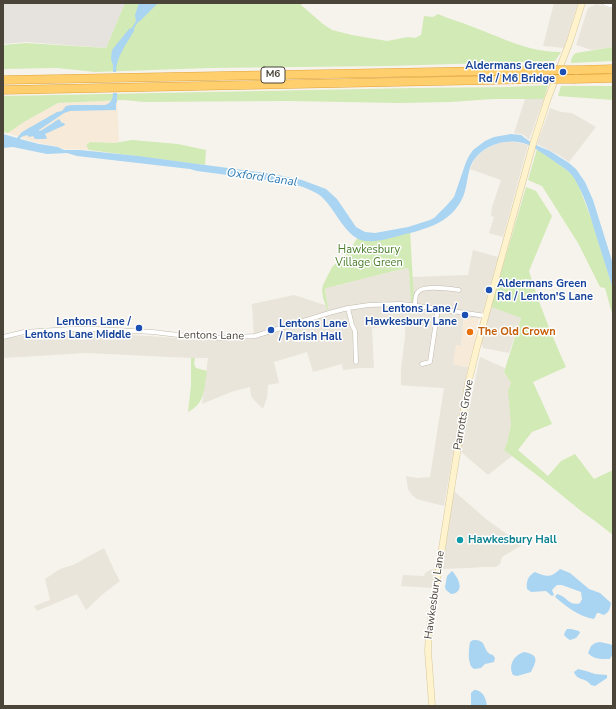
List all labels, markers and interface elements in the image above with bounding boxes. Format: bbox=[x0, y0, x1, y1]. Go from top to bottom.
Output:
place label: Aldermans Green Rd / M6 Bridge bbox=[465, 59, 555, 85]
road number: M6 bbox=[261, 67, 285, 83]
marker: Aldermans Green Rd / M6 Bridge bbox=[558, 67, 568, 77]
water label: Oxford Canal bbox=[226, 166, 298, 190]
park label: Hawkesbury Village Green bbox=[335, 243, 403, 269]
place label: Aldermans Green Rd / Lenton'S Lane bbox=[497, 277, 593, 303]
marker: Aldermans Green Rd / Lenton'S Lane bbox=[484, 285, 494, 295]
place label: Lentons Lane / Hawkesbury Lane bbox=[365, 302, 457, 328]
marker: Lentons Lane / Hawkesbury Lane bbox=[460, 310, 470, 320]
place label: Lentons Lane / Lentons Lane Middle bbox=[25, 315, 131, 341]
place label: Lentons Lane / Parish Hall bbox=[279, 317, 347, 343]
marker: Lentons Lane / Lentons Lane Middle bbox=[134, 323, 144, 333]
marker: Lentons Lane / Parish Hall bbox=[266, 325, 276, 335]
place label: The Old Crown bbox=[478, 325, 556, 339]
marker: The Old Crown bbox=[465, 327, 475, 337]
street label: Lentons Lane bbox=[178, 329, 244, 343]
street label: Parrotts Grove bbox=[451, 379, 477, 451]
place label: Hawkesbury Hall bbox=[468, 533, 557, 547]
marker: Hawkesbury Hall bbox=[455, 535, 465, 545]
street label: Hawkesbury Lane bbox=[422, 550, 448, 640]

